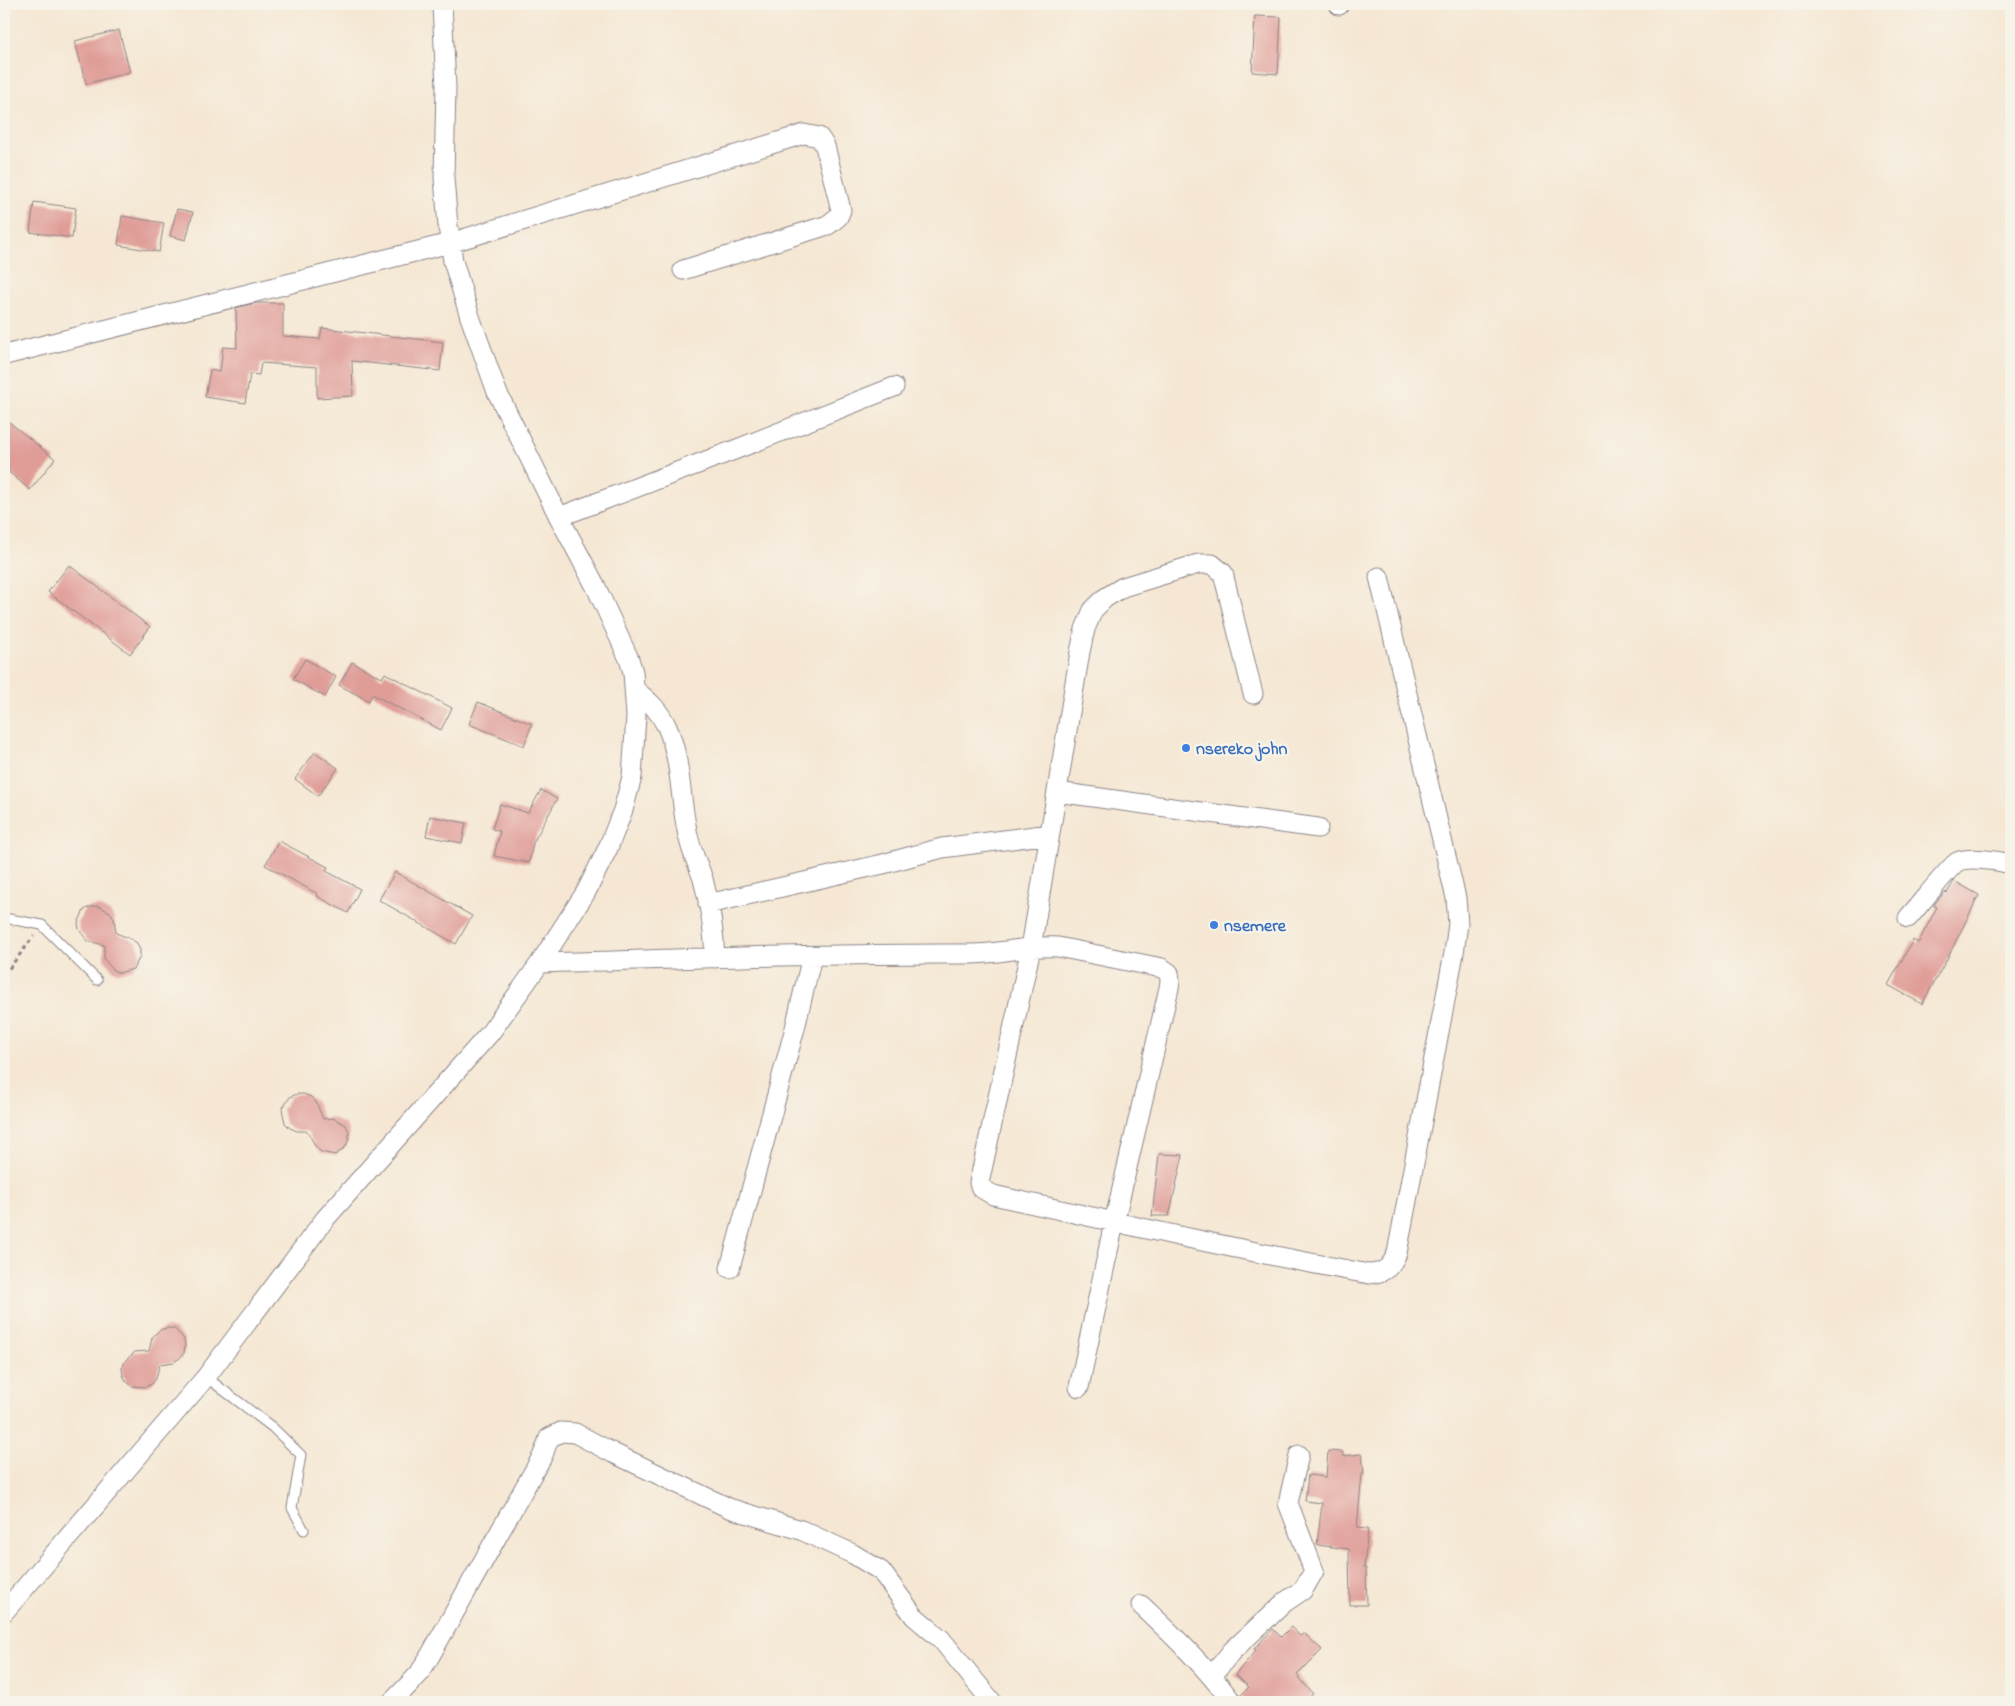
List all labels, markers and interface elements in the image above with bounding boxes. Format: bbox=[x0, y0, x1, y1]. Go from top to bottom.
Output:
place label: nsereko john bbox=[1196, 737, 1287, 763]
marker: nsereko john bbox=[1180, 742, 1192, 754]
place label: nsemere bbox=[1224, 914, 1287, 940]
marker: nsemere bbox=[1208, 919, 1220, 931]

